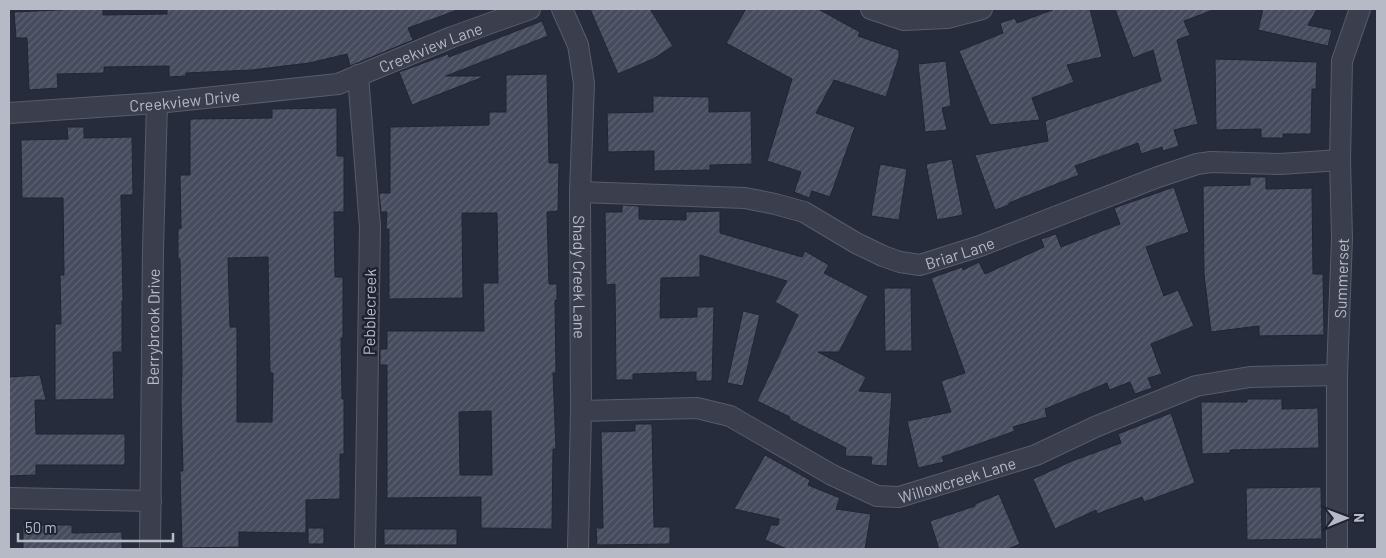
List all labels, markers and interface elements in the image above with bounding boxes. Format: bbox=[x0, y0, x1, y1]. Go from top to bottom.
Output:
street label: Creekview Lane bbox=[376, 18, 485, 76]
street label: Creekview Drive bbox=[129, 85, 241, 114]
street label: Shady Creek Lane bbox=[571, 215, 590, 339]
street label: Briar Lane bbox=[923, 232, 997, 272]
street label: Summerset bbox=[1330, 237, 1352, 319]
street label: Berrybrook Drive bbox=[142, 268, 162, 386]
street label: Pebblecreek bbox=[359, 269, 379, 355]
street label: Willowcreek Lane bbox=[896, 452, 1018, 506]
north arrow bbox=[1321, 493, 1371, 543]
scale bar bbox=[18, 510, 172, 542]
text: N bbox=[1351, 513, 1368, 523]
text: 50 m bbox=[25, 518, 57, 536]

